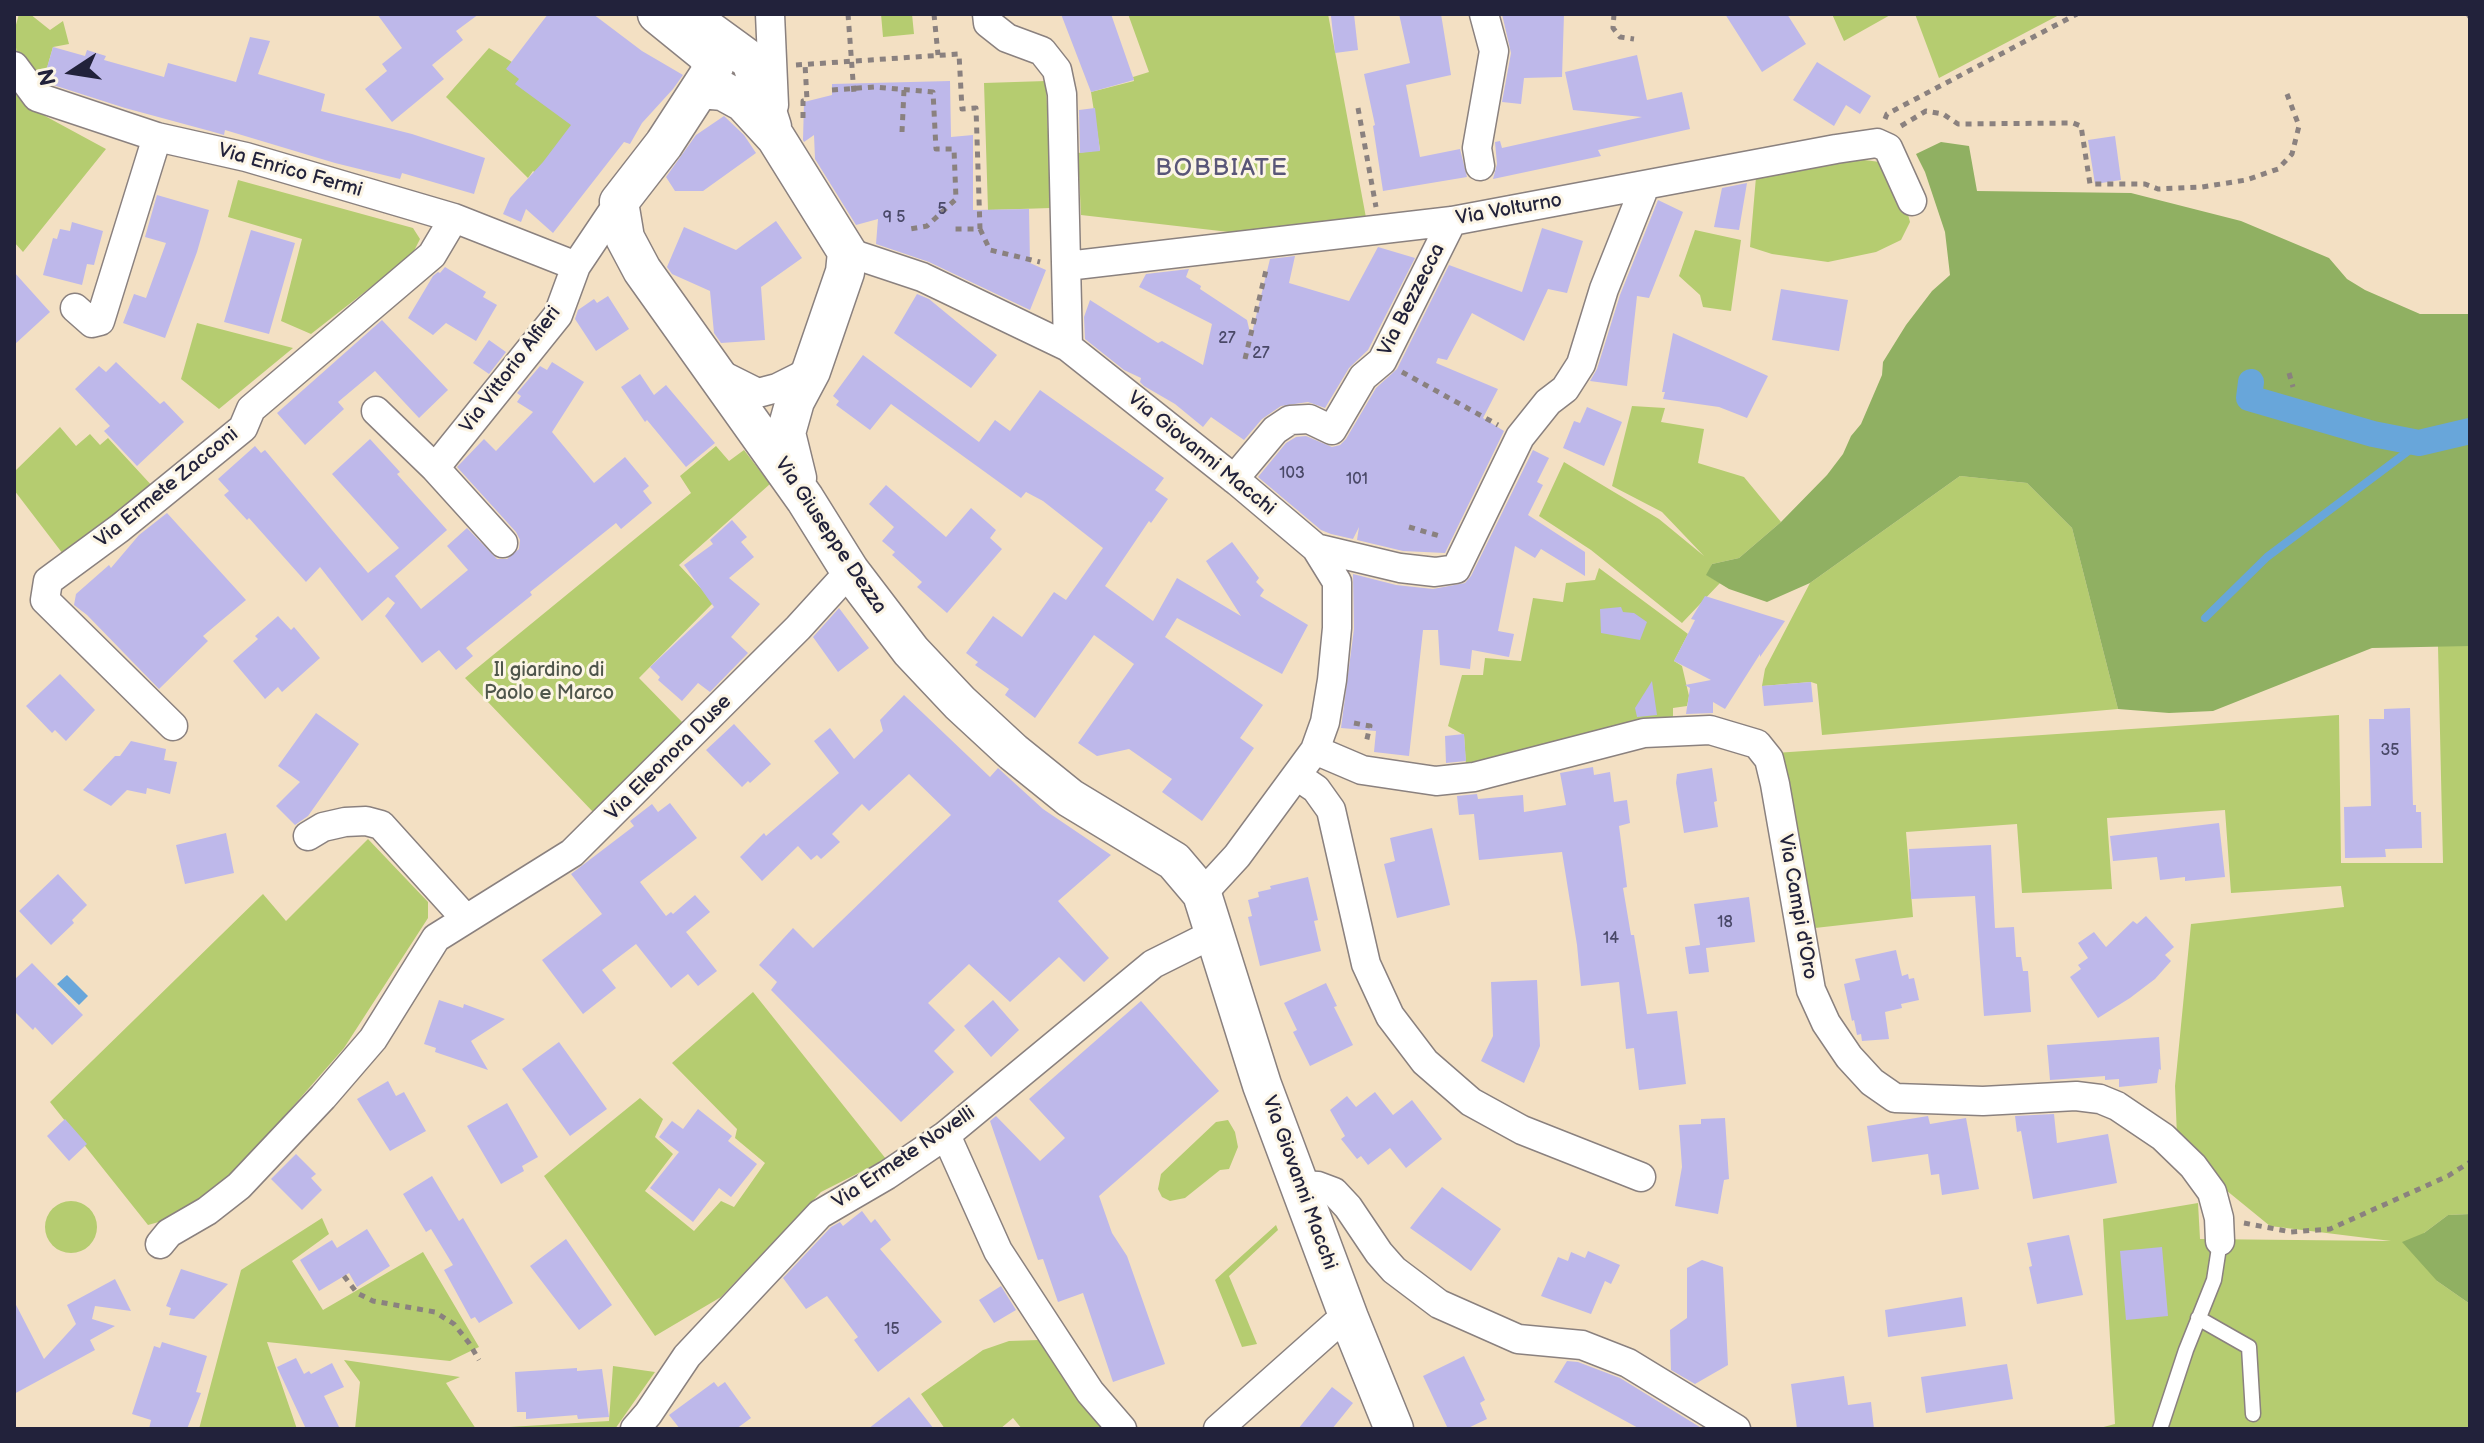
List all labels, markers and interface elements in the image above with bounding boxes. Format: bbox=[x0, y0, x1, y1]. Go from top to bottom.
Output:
north arrow bbox=[32, 32, 112, 112]
text: N bbox=[33, 66, 63, 88]
street label: Via Enrico Fermi bbox=[215, 139, 365, 203]
district label: BOBBIATE bbox=[1155, 155, 1289, 183]
street label: Via Volturno bbox=[1454, 189, 1564, 231]
house number: 5 bbox=[937, 200, 947, 220]
house number: 9 5 bbox=[883, 208, 905, 228]
street label: Via Bezzecca bbox=[1373, 240, 1451, 360]
street label: Via Vittorio Alfieri bbox=[455, 302, 567, 438]
house number: 27 bbox=[1218, 329, 1236, 349]
house number: 27 bbox=[1252, 344, 1270, 364]
street label: Via Giovanni Macchi bbox=[1122, 387, 1280, 521]
street label: Via Ermete Zacconi bbox=[90, 423, 244, 553]
street label: Via Giuseppe Dezza bbox=[769, 453, 891, 619]
house number: 103 bbox=[1279, 464, 1305, 484]
house number: 101 bbox=[1346, 470, 1368, 490]
park label: Il giardino di Paolo e Marco bbox=[484, 659, 614, 706]
street label: Via Eleonora Duse bbox=[601, 690, 737, 826]
house number: 35 bbox=[2380, 741, 2400, 761]
street label: Via Campi d'Oro bbox=[1772, 833, 1822, 981]
house number: 18 bbox=[1717, 913, 1733, 933]
house number: 14 bbox=[1603, 929, 1619, 949]
street label: Via Giovanni Macchi bbox=[1256, 1093, 1342, 1273]
street label: Via Ermete Novelli bbox=[828, 1102, 980, 1214]
house number: 15 bbox=[884, 1320, 900, 1340]

